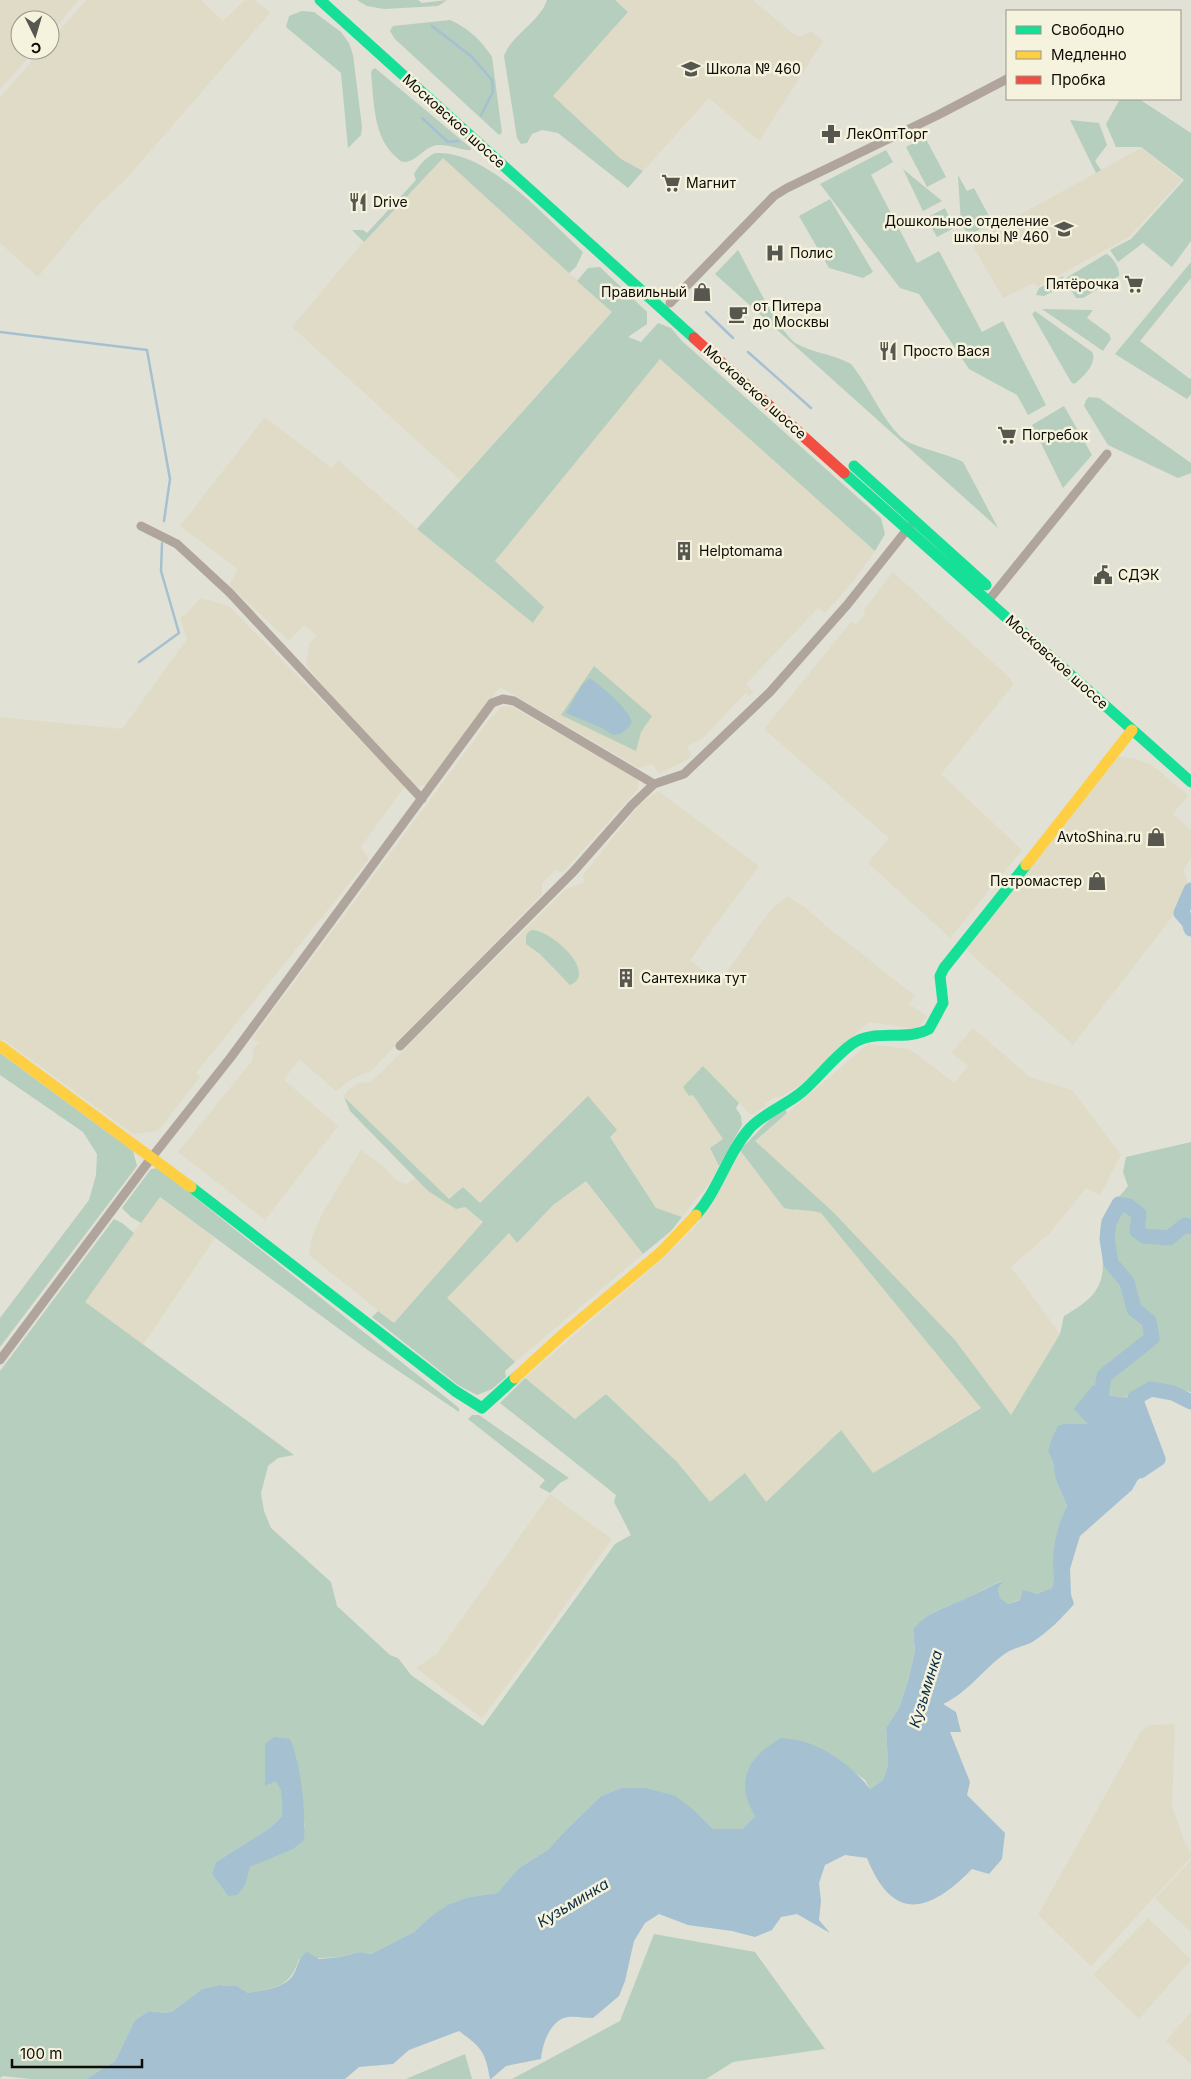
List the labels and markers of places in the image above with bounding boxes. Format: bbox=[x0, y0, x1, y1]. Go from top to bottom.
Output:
school or university icon: Школа № 460 bbox=[680, 58, 702, 80]
place label: Школа № 460 bbox=[706, 60, 801, 77]
pharmacy icon: ЛекОптТорг bbox=[820, 123, 842, 145]
place label: ЛекОптТорг bbox=[846, 125, 928, 142]
supermarket icon: Магнит bbox=[660, 172, 682, 194]
place label: Магнит bbox=[686, 174, 736, 191]
restaurant icon: Drive bbox=[347, 191, 369, 213]
place label: Drive bbox=[373, 193, 408, 210]
place label: Дошкольное отделение школы № 460 bbox=[885, 212, 1049, 245]
school or university icon: Дошкольное отделение школы № 460 bbox=[1053, 218, 1075, 240]
hospital icon: Полис bbox=[764, 242, 786, 264]
place label: Полис bbox=[790, 244, 833, 261]
supermarket icon: Пятёрочка bbox=[1123, 273, 1145, 295]
place label: Пятёрочка bbox=[1046, 275, 1119, 292]
shop icon: Правильный bbox=[691, 281, 713, 303]
place label: Правильный bbox=[601, 283, 687, 300]
place label: от Питера до Москвы bbox=[753, 297, 829, 330]
cafe icon: от Питера до Москвы bbox=[727, 303, 749, 325]
restaurant icon: Просто Вася bbox=[877, 340, 899, 362]
place label: Просто Вася bbox=[903, 342, 990, 359]
supermarket icon: Погребок bbox=[996, 424, 1018, 446]
place label: Погребок bbox=[1022, 426, 1089, 443]
building icon: Helptomama bbox=[673, 540, 695, 562]
place label: Helptomama bbox=[699, 542, 783, 559]
public building icon: СДЭК bbox=[1092, 564, 1114, 586]
place label: СДЭК bbox=[1118, 566, 1160, 583]
shop icon: AvtoShina.ru bbox=[1145, 826, 1167, 848]
place label: AvtoShina.ru bbox=[1057, 828, 1141, 845]
shop icon: Петромастер bbox=[1086, 870, 1108, 892]
place label: Петромастер bbox=[990, 872, 1082, 889]
building icon: Сантехника тут bbox=[615, 967, 637, 989]
place label: Сантехника тут bbox=[641, 969, 747, 986]

